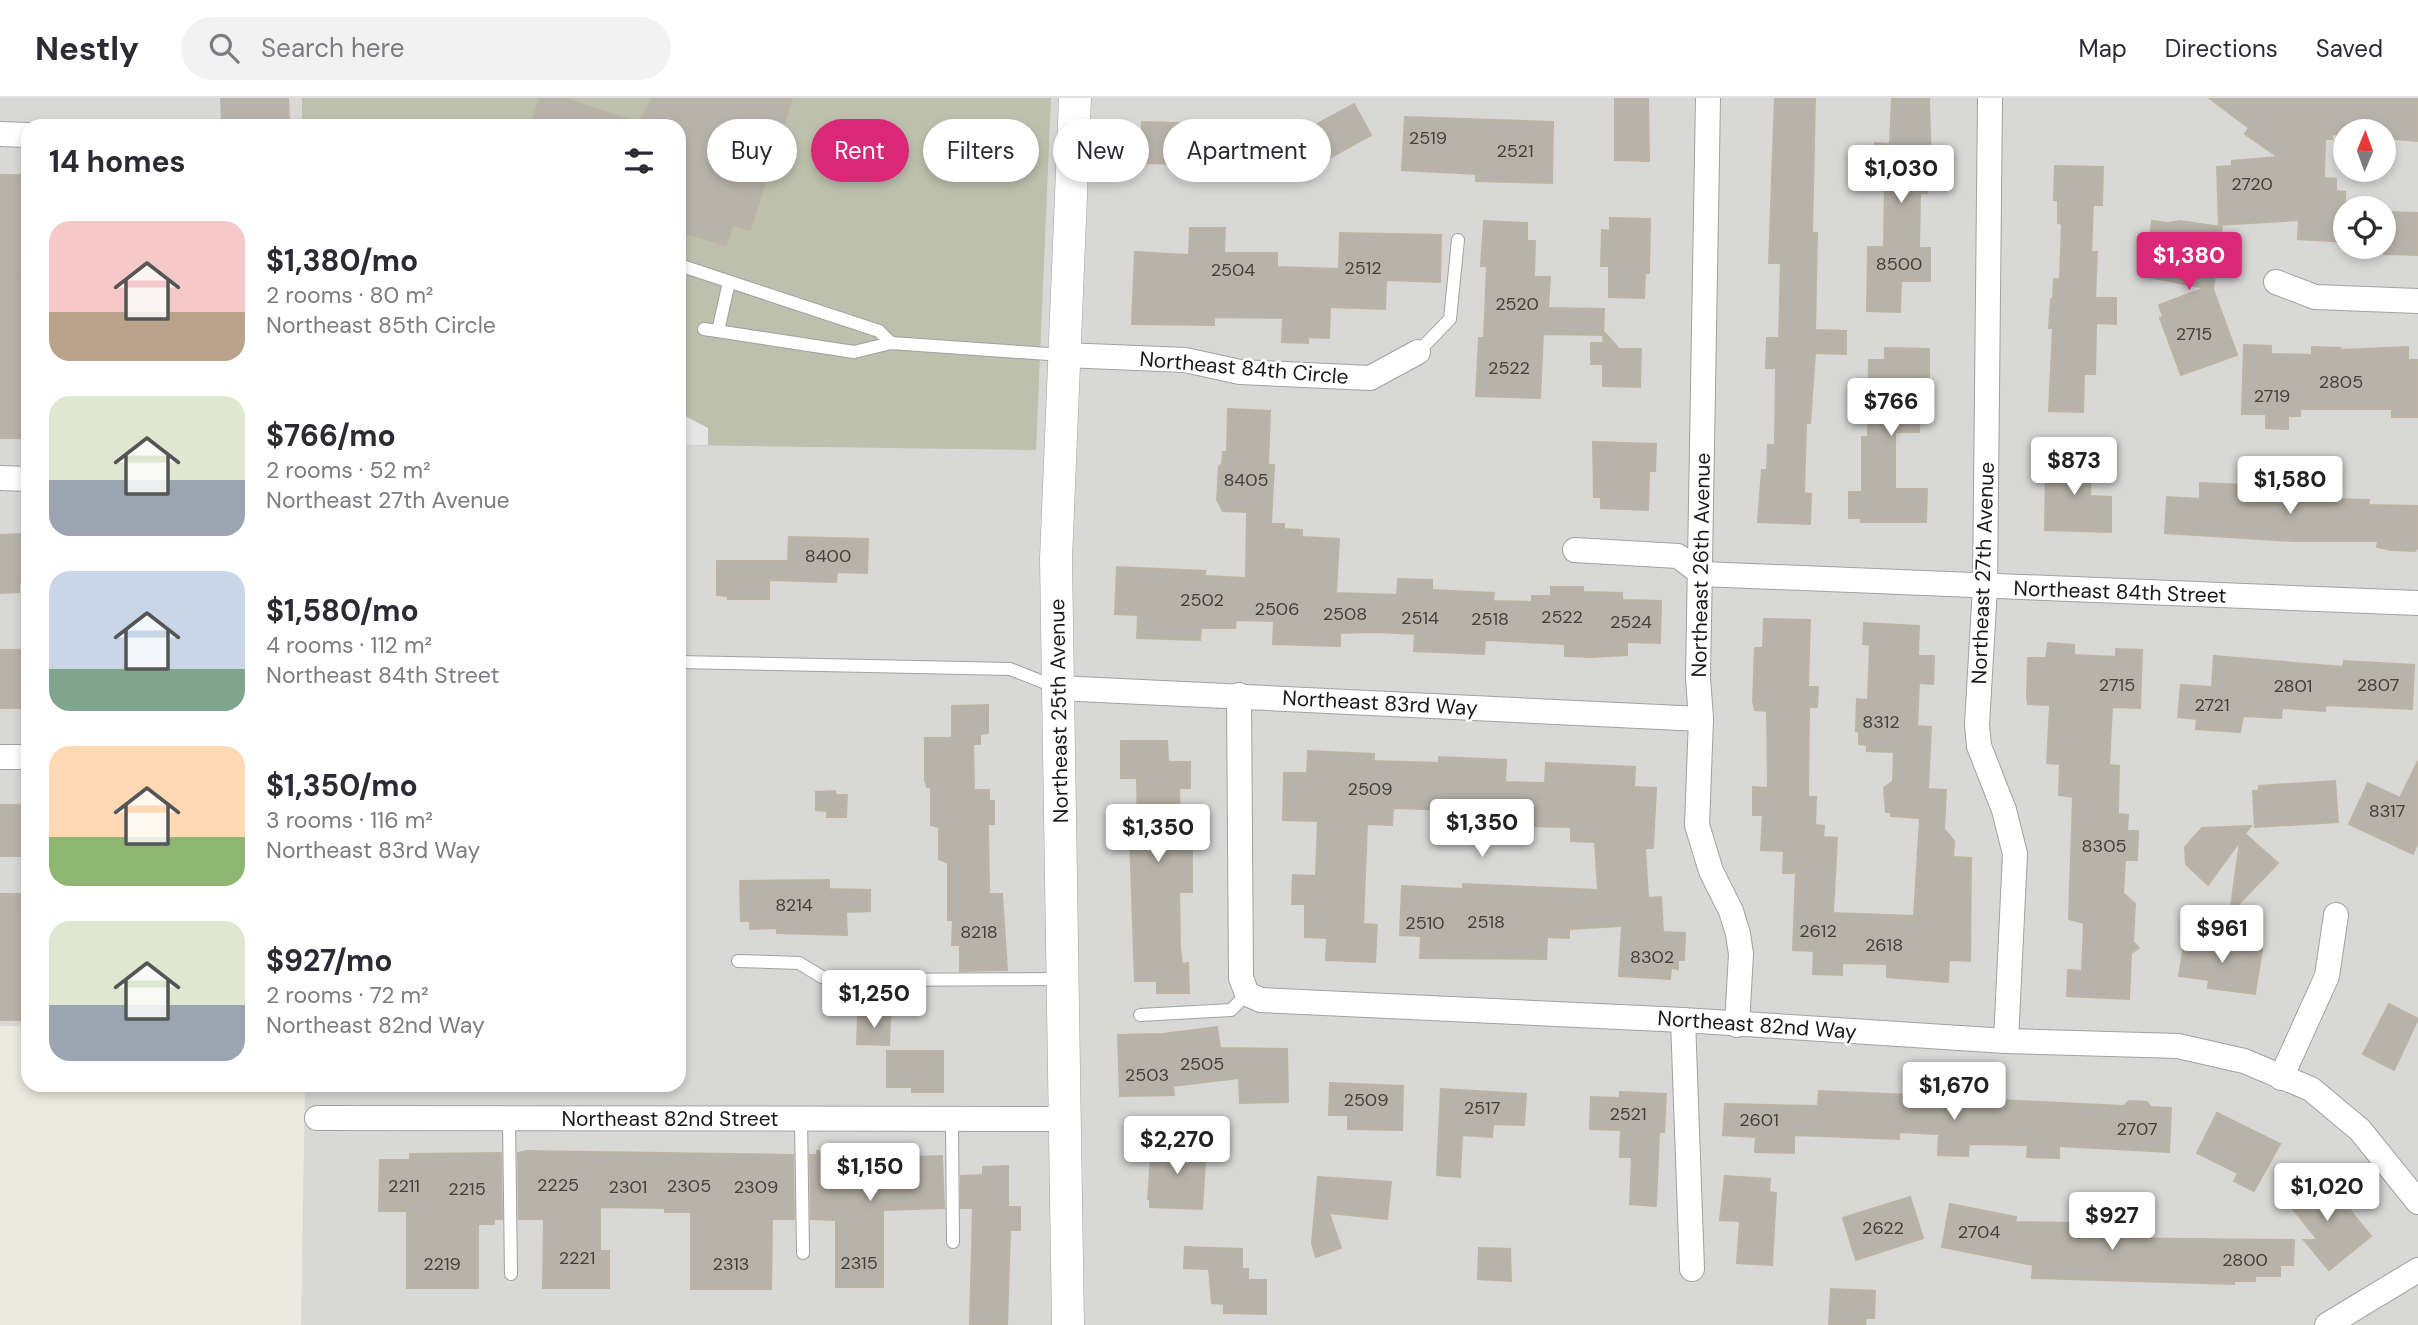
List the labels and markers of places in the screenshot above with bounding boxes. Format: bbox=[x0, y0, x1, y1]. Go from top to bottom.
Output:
pin: $1,030 bbox=[1844, 146, 1958, 205]
pin: $1,380 bbox=[2132, 232, 2246, 292]
pin: $766 bbox=[1850, 378, 1932, 438]
pin: $873 bbox=[2033, 438, 2115, 497]
pin: $1,580 bbox=[2233, 456, 2347, 516]
pin: $1,350 bbox=[1425, 800, 1539, 859]
pin: $1,350 bbox=[1101, 804, 1215, 864]
pin: $961 bbox=[2181, 906, 2263, 965]
pin: $1,250 bbox=[817, 970, 931, 1030]
pin: $1,670 bbox=[1897, 1062, 2011, 1122]
pin: $2,270 bbox=[1120, 1116, 1234, 1176]
pin: $1,150 bbox=[813, 1144, 927, 1203]
pin: $1,020 bbox=[2270, 1164, 2384, 1223]
pin: $927 bbox=[2071, 1192, 2153, 1252]

